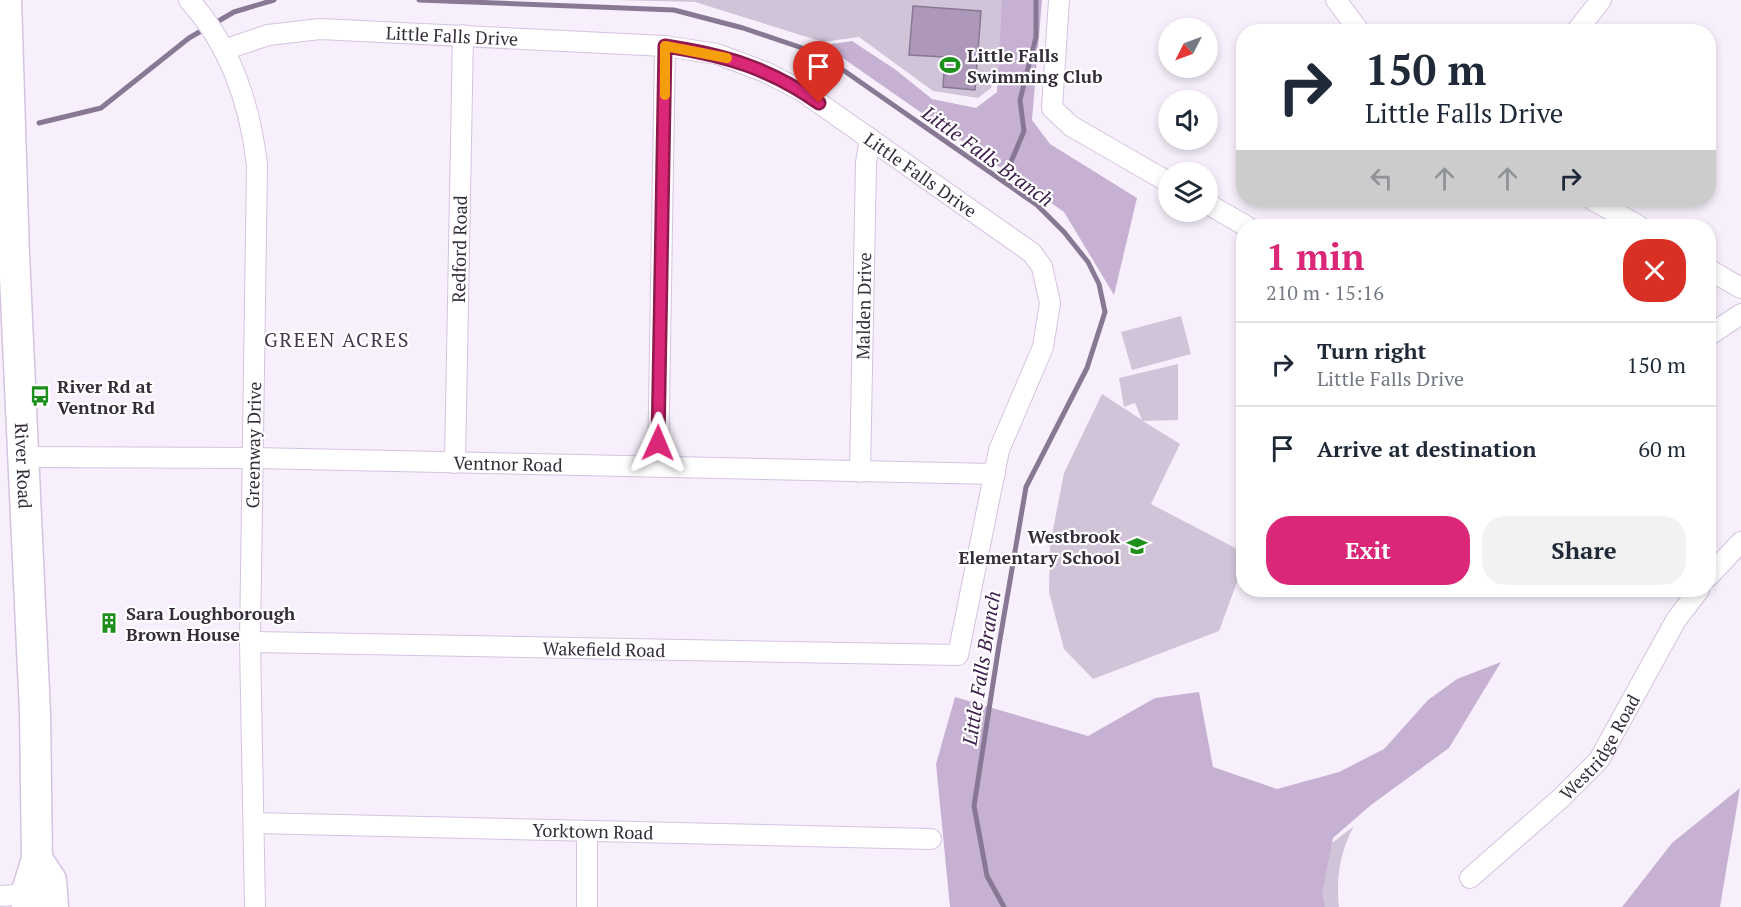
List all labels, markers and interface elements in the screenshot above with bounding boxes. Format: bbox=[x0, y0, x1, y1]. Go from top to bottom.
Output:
north arrow bbox=[1158, 18, 1218, 78]
map controls bbox=[1158, 18, 1218, 222]
street label: Little Falls Drive bbox=[385, 20, 519, 51]
pin bbox=[793, 41, 844, 103]
text: 150 m bbox=[1365, 41, 1486, 97]
place label: Little Falls Swimming Club bbox=[967, 43, 1103, 88]
icon: right bbox=[1266, 48, 1344, 126]
icon: arrive bbox=[802, 50, 835, 83]
sports icon: Little Falls Swimming Club bbox=[938, 53, 962, 77]
button: sound bbox=[1158, 90, 1218, 150]
text: Little Falls Drive bbox=[1365, 95, 1563, 131]
water label: Little Falls Branch bbox=[916, 99, 1059, 213]
street label: Little Falls Drive bbox=[860, 127, 982, 223]
button: layers bbox=[1158, 162, 1218, 222]
icon: left bbox=[1365, 162, 1398, 195]
icon: ahead bbox=[1428, 162, 1461, 195]
icon: ahead bbox=[1491, 162, 1524, 195]
icon: right bbox=[1554, 162, 1587, 195]
street label: Redford Road bbox=[446, 195, 472, 303]
text: 1 min bbox=[1266, 233, 1364, 280]
button: close bbox=[1623, 239, 1686, 302]
street label: Malden Drive bbox=[850, 252, 876, 360]
text: 210 m · 15:16 bbox=[1266, 279, 1384, 306]
district label: GREEN ACRES bbox=[264, 326, 410, 353]
text: Turn right bbox=[1317, 336, 1426, 365]
icon: right bbox=[1266, 348, 1299, 381]
text: 150 m bbox=[1626, 350, 1686, 379]
text: Little Falls Drive bbox=[1317, 365, 1464, 392]
place label: River Rd at Ventnor Rd bbox=[57, 374, 155, 419]
street label: Greenway Drive bbox=[240, 381, 266, 509]
bus stop icon: River Rd at Ventnor Rd bbox=[28, 384, 52, 408]
position arrow bbox=[626, 411, 690, 475]
street label: River Road bbox=[10, 422, 38, 509]
icon: arrive bbox=[1266, 432, 1299, 465]
text: Arrive at destination bbox=[1317, 434, 1536, 463]
text: 60 m bbox=[1638, 434, 1686, 463]
street label: Ventnor Road bbox=[453, 450, 563, 477]
button: Exit bbox=[1266, 516, 1470, 585]
button: Share bbox=[1482, 516, 1686, 585]
place label: Westbrook Elementary School bbox=[958, 524, 1120, 569]
school or university icon: Westbrook Elementary School bbox=[1125, 534, 1149, 558]
water label: Little Falls Branch bbox=[955, 589, 1007, 748]
place label: Sara Loughborough Brown House bbox=[126, 601, 296, 646]
building icon: Sara Loughborough Brown House bbox=[97, 611, 121, 635]
street label: Wakefield Road bbox=[542, 636, 666, 662]
street label: Westridge Road bbox=[1554, 690, 1645, 805]
street label: Yorktown Road bbox=[532, 818, 654, 844]

